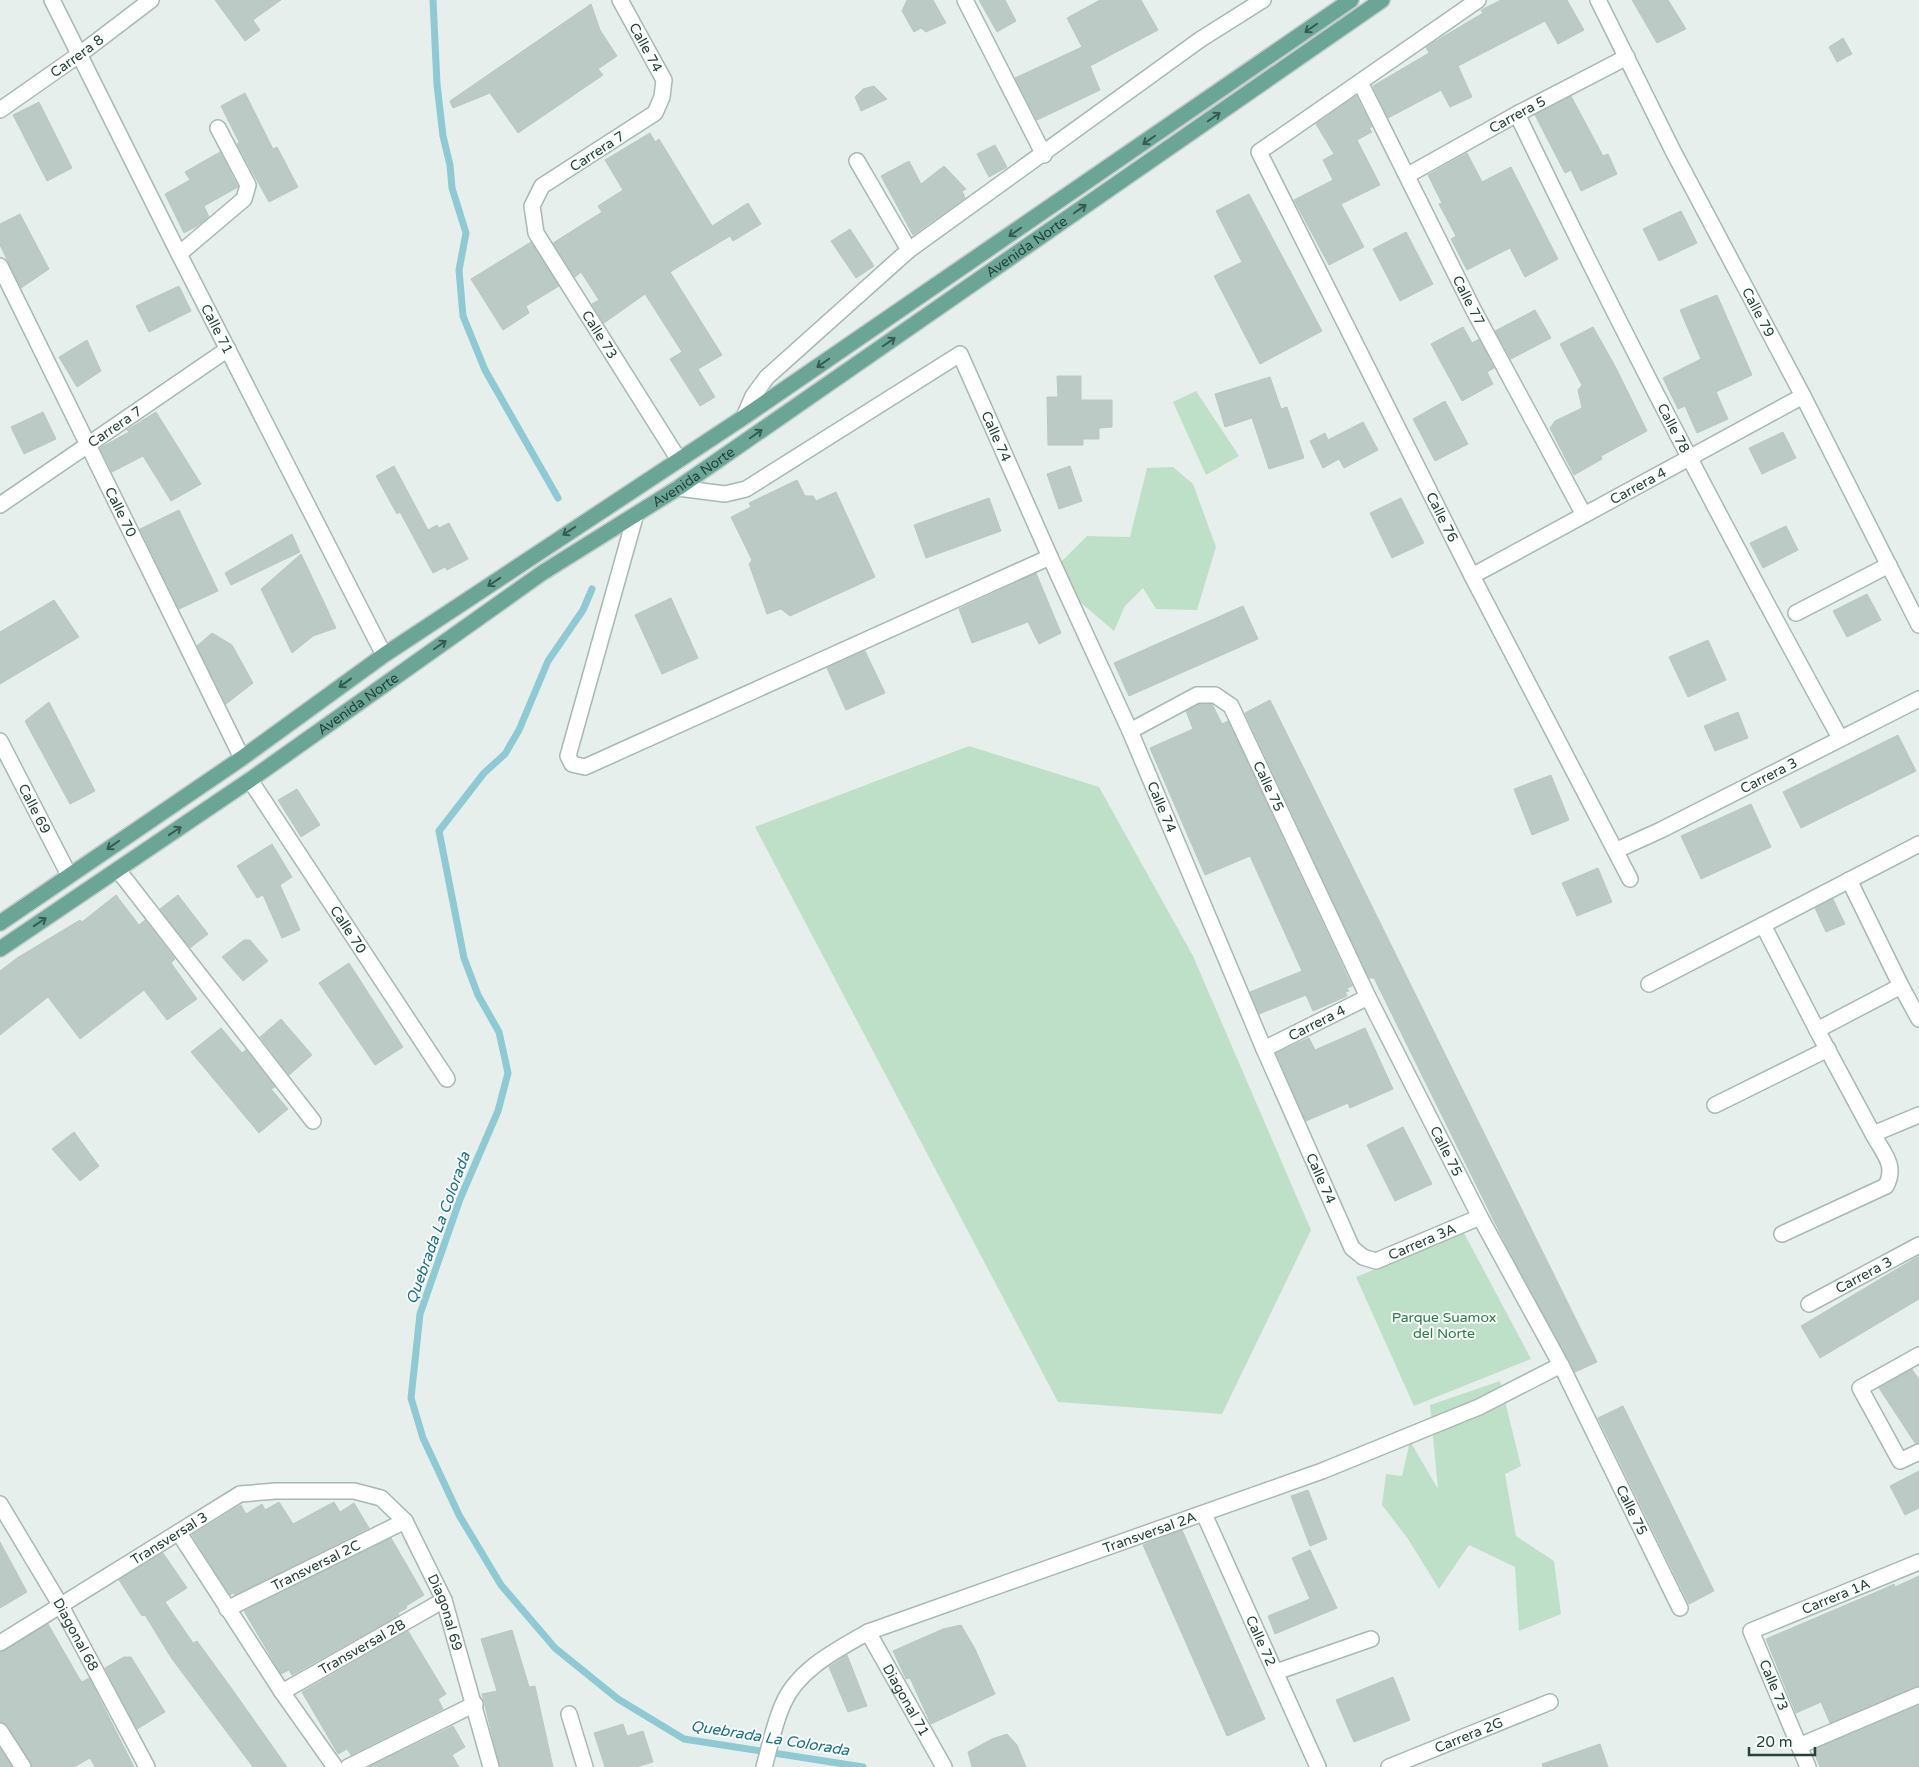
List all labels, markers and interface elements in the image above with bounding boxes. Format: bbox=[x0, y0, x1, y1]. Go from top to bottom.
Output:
street label: Calle 74 bbox=[625, 20, 666, 75]
one-way arrow bbox=[1305, 23, 1319, 33]
street label: Carrera 8 bbox=[47, 31, 107, 81]
street label: Carrera 5 bbox=[1486, 93, 1549, 137]
one-way arrow bbox=[1206, 112, 1220, 122]
street label: Carrera 7 bbox=[567, 127, 628, 175]
one-way arrow bbox=[1142, 135, 1156, 145]
one-way arrow bbox=[1073, 204, 1087, 214]
street label: Avenida Norte bbox=[983, 213, 1071, 281]
one-way arrow bbox=[1008, 227, 1022, 237]
street label: Calle 77 bbox=[1449, 273, 1488, 329]
street label: Calle 79 bbox=[1738, 285, 1778, 340]
street label: Calle 71 bbox=[197, 301, 237, 357]
street label: Calle 73 bbox=[578, 307, 621, 362]
one-way arrow bbox=[882, 337, 896, 347]
one-way arrow bbox=[816, 358, 830, 368]
street label: Calle 78 bbox=[1653, 400, 1693, 456]
street label: Carrera 7 bbox=[85, 402, 145, 451]
street label: Calle 74 bbox=[977, 408, 1015, 465]
one-way arrow bbox=[748, 429, 762, 439]
street label: Avenida Norte bbox=[649, 443, 738, 511]
street label: Carrera 4 bbox=[1607, 464, 1670, 508]
street label: Calle 70 bbox=[101, 484, 140, 540]
street label: Calle 76 bbox=[1422, 489, 1462, 545]
one-way arrow bbox=[563, 527, 577, 537]
one-way arrow bbox=[487, 577, 501, 587]
one-way arrow bbox=[433, 640, 447, 650]
street label: Avenida Norte bbox=[314, 669, 402, 739]
one-way arrow bbox=[338, 678, 352, 688]
street label: Carrera 3 bbox=[1737, 754, 1800, 797]
street label: Calle 75 bbox=[1249, 758, 1287, 814]
street label: Calle 74 bbox=[1143, 779, 1180, 835]
street label: Calle 69 bbox=[14, 781, 54, 837]
one-way arrow bbox=[168, 826, 182, 836]
one-way arrow bbox=[106, 840, 120, 850]
street label: Calle 70 bbox=[326, 903, 370, 957]
one-way arrow bbox=[33, 917, 47, 927]
street label: Carrera 4 bbox=[1286, 1002, 1349, 1044]
street label: Calle 75 bbox=[1426, 1123, 1466, 1179]
water label: Quebrada La Colorada bbox=[402, 1149, 474, 1306]
street label: Calle 74 bbox=[1302, 1150, 1339, 1207]
street label: Carrera 3A bbox=[1386, 1220, 1459, 1264]
street label: Carrera 3 bbox=[1833, 1253, 1895, 1297]
park label: Parque Suamox del Norte bbox=[1392, 1309, 1496, 1342]
street label: Calle 75 bbox=[1612, 1482, 1651, 1538]
street label: Transversal 3 bbox=[128, 1508, 211, 1569]
street label: Transversal 2A bbox=[1101, 1508, 1199, 1557]
street label: Transversal 2C bbox=[269, 1536, 363, 1595]
street label: Diagonal 69 bbox=[424, 1571, 466, 1653]
street label: Carrera 1A bbox=[1799, 1575, 1872, 1618]
street label: Diagonal 68 bbox=[49, 1595, 102, 1674]
street label: Calle 72 bbox=[1242, 1613, 1279, 1669]
street label: Transversal 2B bbox=[316, 1616, 409, 1678]
street label: Calle 73 bbox=[1755, 1657, 1792, 1713]
street label: Diagonal 71 bbox=[879, 1661, 933, 1739]
street label: Carrera 2G bbox=[1432, 1714, 1506, 1757]
water label: Quebrada La Colorada bbox=[689, 1717, 851, 1760]
scale bar bbox=[1749, 1724, 1815, 1756]
text: 20 m bbox=[1756, 1733, 1793, 1751]

